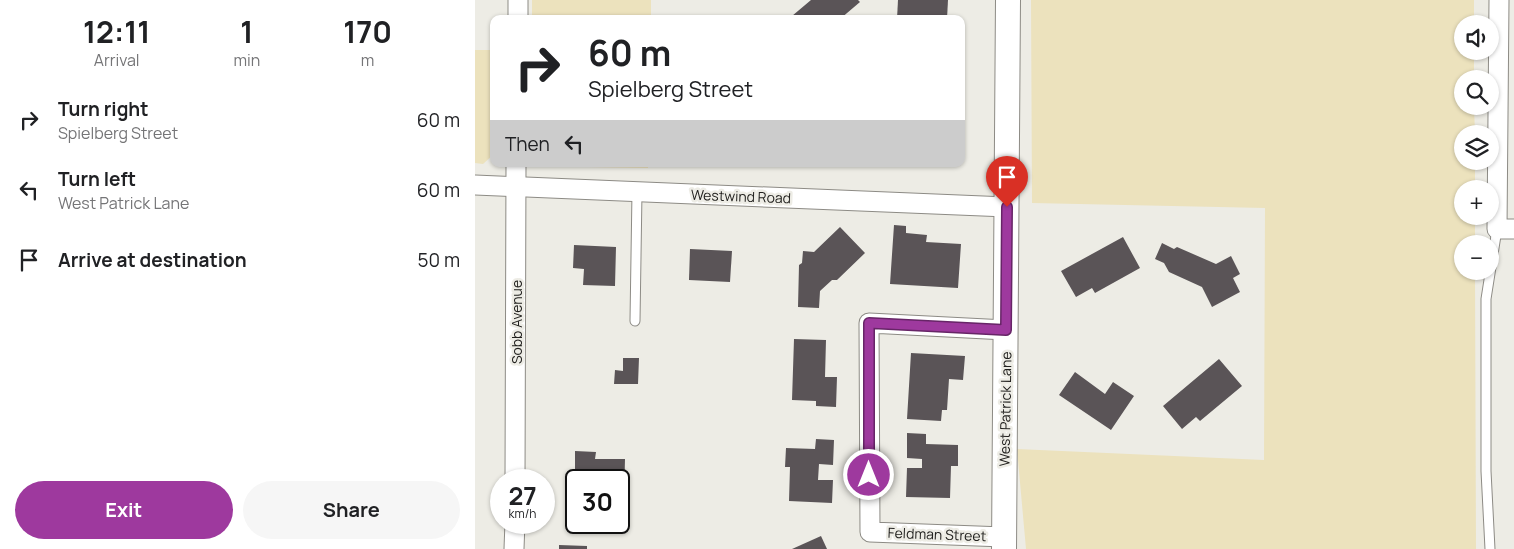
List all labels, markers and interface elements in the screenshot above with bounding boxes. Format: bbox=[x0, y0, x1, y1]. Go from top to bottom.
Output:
text: 12:11 bbox=[83, 11, 150, 52]
text: 1 bbox=[240, 11, 253, 52]
text: 170 bbox=[343, 11, 392, 52]
map controls bbox=[1454, 15, 1499, 280]
button: sound bbox=[1454, 15, 1499, 60]
text: 60 m bbox=[588, 29, 671, 77]
icon: right bbox=[505, 35, 570, 100]
text: Arrival bbox=[94, 49, 140, 71]
text: min bbox=[233, 49, 260, 71]
text: m bbox=[361, 49, 374, 71]
button: search bbox=[1454, 70, 1499, 115]
text: Spielberg Street bbox=[588, 74, 753, 104]
text: Turn right bbox=[58, 96, 148, 122]
icon: right bbox=[15, 106, 43, 134]
text: 60 m bbox=[417, 107, 460, 133]
text: Spielberg Street bbox=[58, 122, 178, 144]
button: layers bbox=[1454, 125, 1499, 170]
icon: left bbox=[560, 130, 588, 158]
text: Then bbox=[505, 131, 550, 157]
pin bbox=[986, 156, 1028, 207]
icon: arrive bbox=[993, 163, 1021, 191]
text: Turn left bbox=[58, 166, 136, 192]
icon: left bbox=[15, 176, 43, 204]
text: 60 m bbox=[417, 177, 460, 203]
button: + bbox=[1454, 180, 1499, 225]
street label: Westwind Road bbox=[691, 185, 791, 207]
text: West Patrick Lane bbox=[58, 192, 189, 214]
button: − bbox=[1454, 235, 1499, 280]
icon: arrive bbox=[15, 246, 43, 274]
text: Arrive at destination bbox=[58, 247, 247, 273]
text: 50 m bbox=[418, 247, 460, 273]
street label: Sobb Avenue bbox=[507, 280, 526, 364]
street label: West Patrick Lane bbox=[994, 351, 1016, 467]
position arrow bbox=[842, 448, 894, 500]
speed limit sign: 30 bbox=[565, 469, 630, 534]
text: 27 bbox=[508, 478, 537, 513]
button: Exit bbox=[15, 481, 233, 539]
button: Share bbox=[243, 481, 460, 539]
text: km/h bbox=[509, 505, 536, 522]
street label: Feldman Street bbox=[887, 523, 987, 545]

